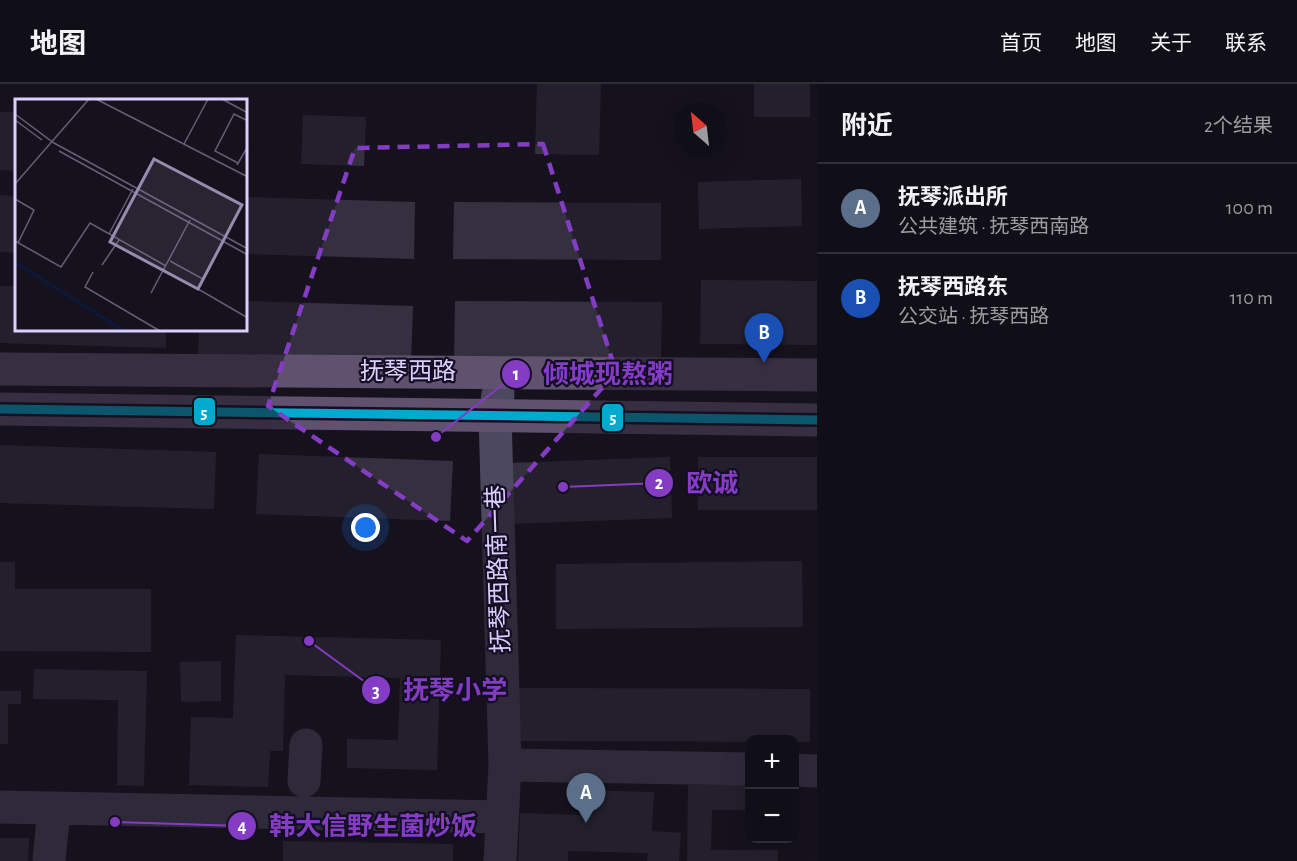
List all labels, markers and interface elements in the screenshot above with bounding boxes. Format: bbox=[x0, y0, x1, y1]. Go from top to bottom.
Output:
text: 地图 bbox=[30, 31, 86, 59]
text: 首页 bbox=[1000, 33, 1042, 54]
text: 地图 bbox=[1075, 33, 1117, 54]
text: 关于 bbox=[1150, 33, 1192, 54]
text: 联系 bbox=[1225, 33, 1267, 54]
inset map bbox=[15, 99, 248, 332]
north arrow bbox=[673, 102, 727, 156]
text: 附近 bbox=[841, 113, 893, 139]
text: 2个结果 bbox=[1204, 116, 1273, 136]
text: 抚琴派出所 bbox=[898, 186, 1008, 208]
text: A bbox=[855, 198, 867, 218]
text: 100 m bbox=[1226, 198, 1273, 218]
text: 公共建筑 · 抚琴西南路 bbox=[898, 217, 1089, 237]
text: 抚琴西路东 bbox=[898, 276, 1008, 298]
text: B bbox=[855, 288, 866, 308]
text: 110 m bbox=[1229, 288, 1273, 308]
text: 公交站 · 抚琴西路 bbox=[898, 307, 1049, 327]
pin: B bbox=[744, 314, 783, 363]
callout: 倾城现熬粥 bbox=[501, 352, 685, 396]
street label: 抚琴西路 bbox=[360, 358, 456, 384]
text: 倾城现熬粥 bbox=[543, 360, 673, 388]
text: 1 bbox=[513, 366, 519, 384]
line badge: 5 bbox=[193, 397, 216, 426]
line badge: 5 bbox=[601, 403, 624, 432]
text: 5 bbox=[201, 405, 208, 421]
text: 5 bbox=[610, 410, 617, 426]
callout: 欧诚 bbox=[644, 461, 750, 505]
text: 欧诚 bbox=[686, 470, 738, 497]
text: 2 bbox=[655, 475, 664, 493]
street label: 抚琴西路南一巷 bbox=[482, 485, 514, 653]
your location bbox=[351, 513, 380, 542]
callout: 抚琴小学 bbox=[361, 668, 519, 712]
text: 抚琴小学 bbox=[403, 676, 507, 704]
text: 3 bbox=[372, 683, 380, 701]
map controls bbox=[745, 735, 799, 843]
button: + bbox=[745, 735, 799, 789]
pin: A bbox=[566, 774, 606, 823]
button: − bbox=[745, 789, 799, 843]
callout: 韩大信野生菌炒饭 bbox=[227, 804, 489, 848]
text: 韩大信野生菌炒饭 bbox=[269, 812, 477, 840]
text: 4 bbox=[237, 818, 247, 836]

